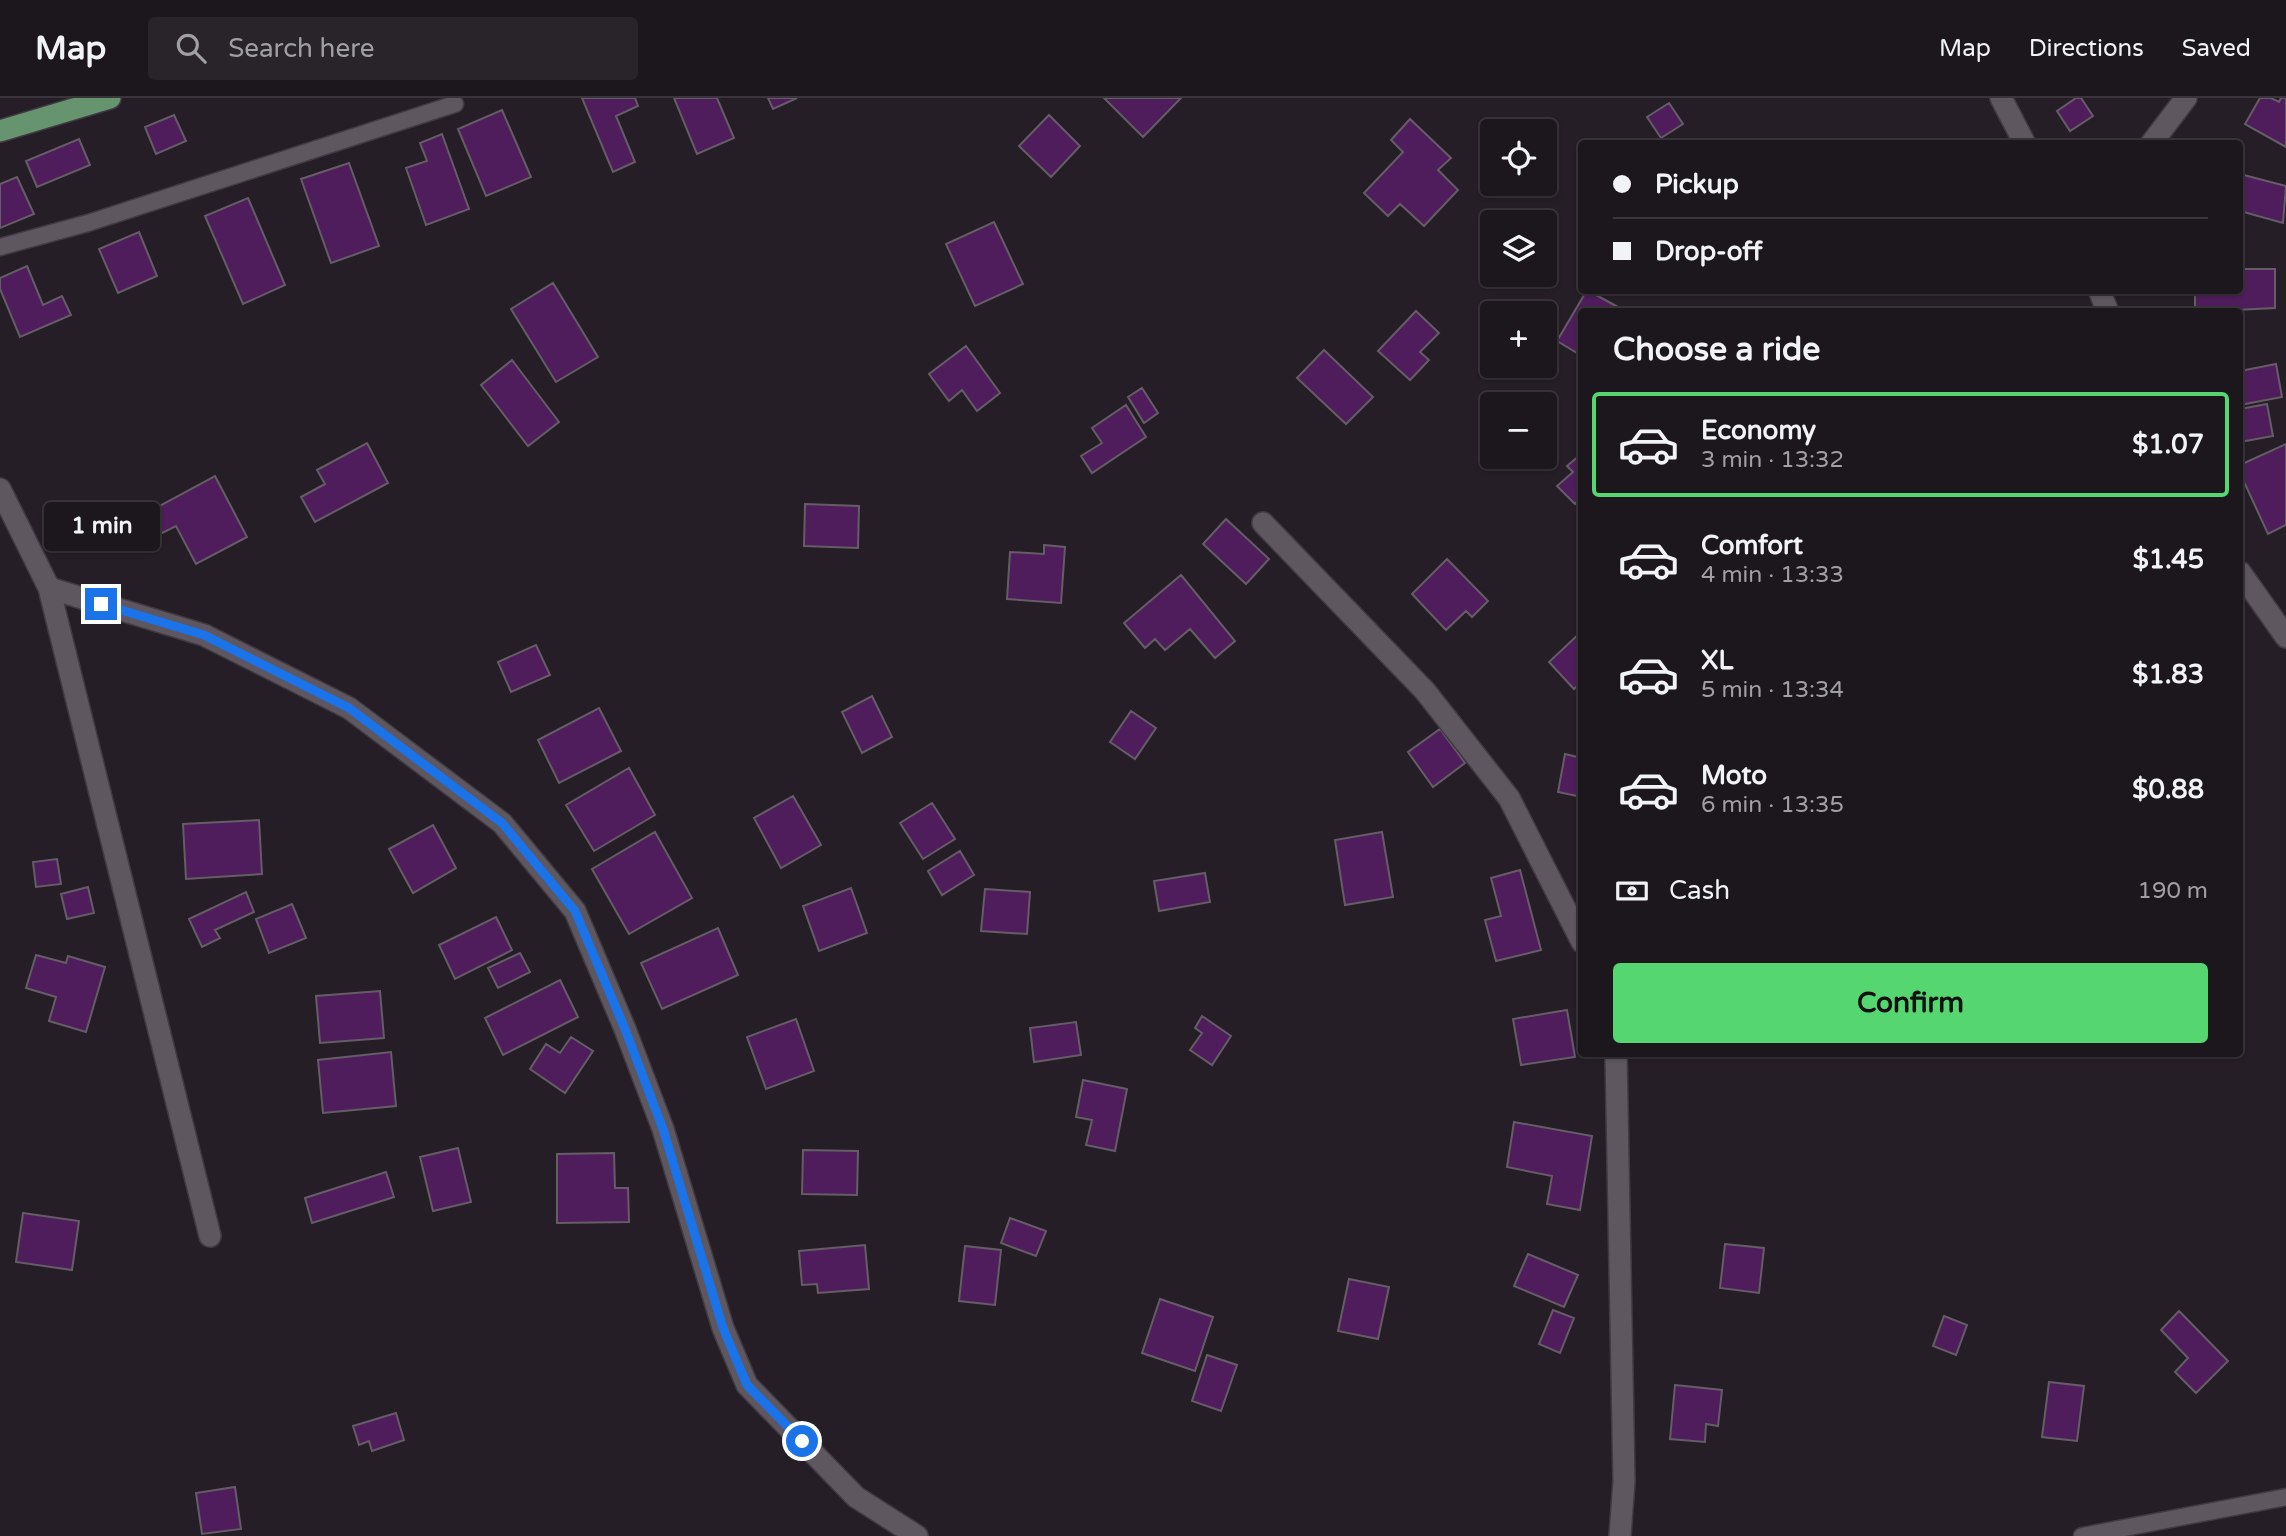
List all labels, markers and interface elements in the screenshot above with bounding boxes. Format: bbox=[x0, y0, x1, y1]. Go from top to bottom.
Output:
search box bbox=[148, 17, 638, 80]
text: Map bbox=[35, 29, 106, 68]
icon: search bbox=[172, 29, 210, 67]
text: Search here bbox=[228, 33, 374, 64]
text: Map bbox=[1939, 34, 1991, 63]
text: Directions bbox=[2029, 34, 2144, 63]
text: Saved bbox=[2182, 34, 2251, 63]
map controls bbox=[1480, 119, 1557, 469]
button: locate bbox=[1480, 119, 1557, 196]
text: Pickup bbox=[1655, 169, 1739, 200]
button: layers bbox=[1480, 210, 1557, 287]
text: Drop-off bbox=[1655, 236, 1762, 267]
button: + bbox=[1480, 301, 1557, 378]
text: Choose a ride bbox=[1613, 331, 1820, 369]
button: − bbox=[1480, 392, 1557, 469]
icon: car bbox=[1617, 413, 1680, 476]
text: Economy bbox=[1701, 415, 1816, 446]
text: $1.07 bbox=[2132, 429, 2204, 460]
text: 3 min · 13:32 bbox=[1701, 446, 1844, 474]
callout: 1 min bbox=[43, 503, 159, 552]
text: 1 min bbox=[71, 512, 133, 540]
icon: car bbox=[1617, 528, 1680, 591]
text: Comfort bbox=[1701, 530, 1803, 561]
text: $1.45 bbox=[2133, 544, 2204, 575]
text: 4 min · 13:33 bbox=[1701, 561, 1844, 589]
route end bbox=[85, 588, 117, 620]
icon: car bbox=[1617, 643, 1680, 706]
text: XL bbox=[1701, 645, 1733, 676]
text: $1.83 bbox=[2132, 659, 2204, 690]
text: 5 min · 13:34 bbox=[1701, 676, 1844, 704]
icon: car bbox=[1617, 758, 1680, 821]
text: Moto bbox=[1701, 760, 1767, 791]
text: $0.88 bbox=[2132, 774, 2204, 805]
text: 6 min · 13:35 bbox=[1701, 791, 1844, 819]
icon: cash bbox=[1613, 872, 1651, 910]
text: Cash bbox=[1669, 875, 1730, 906]
text: 190 m bbox=[2138, 877, 2208, 905]
button: Confirm bbox=[1613, 963, 2208, 1043]
route start bbox=[786, 1425, 818, 1457]

